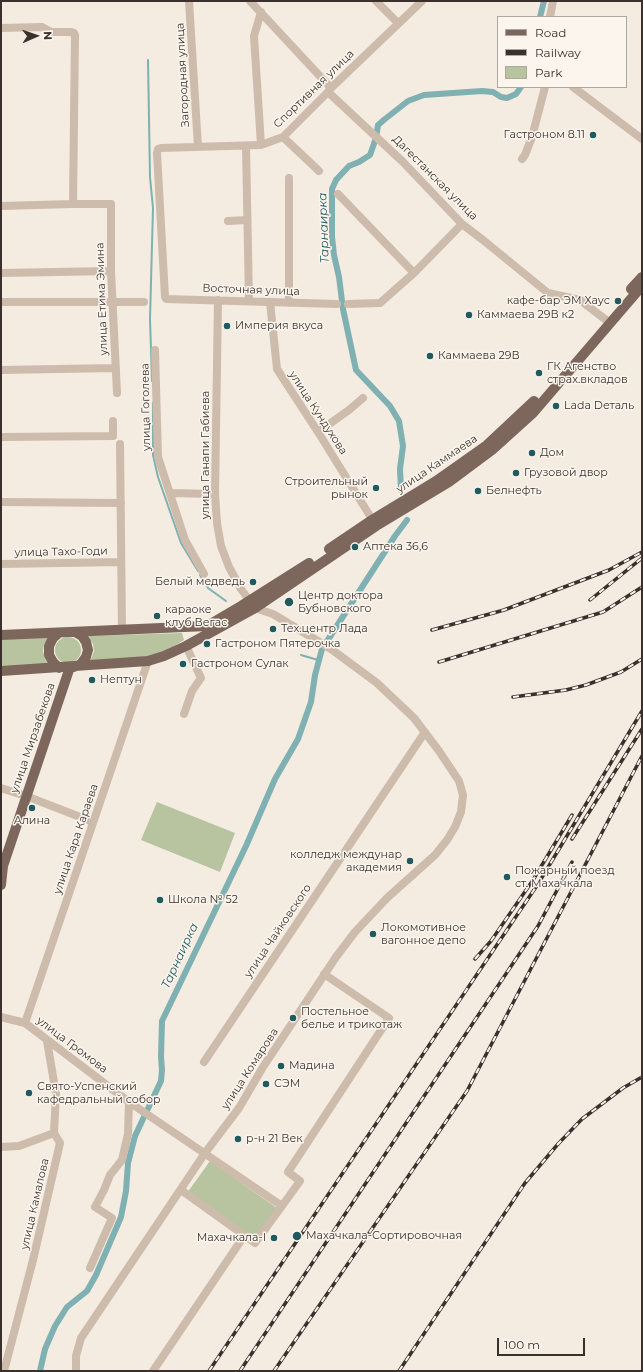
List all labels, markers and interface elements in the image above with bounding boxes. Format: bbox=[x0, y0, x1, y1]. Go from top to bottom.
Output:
north arrow bbox=[16, 16, 56, 56]
legend bbox=[497, 16, 627, 88]
street label: Загородная улица bbox=[174, 22, 192, 128]
text: Road bbox=[535, 25, 566, 40]
text: N bbox=[41, 31, 55, 40]
text: Railway bbox=[535, 45, 581, 60]
street label: Спортивная улица bbox=[271, 47, 357, 131]
text: Park bbox=[535, 65, 562, 80]
place label: Гастроном 8.11 bbox=[504, 128, 585, 142]
marker: Гастроном 8.11 bbox=[588, 130, 598, 140]
street label: Дагестанская улица bbox=[390, 133, 480, 223]
water label: Тарнаирка bbox=[316, 192, 332, 264]
street label: улица Етима Эмина bbox=[93, 242, 111, 356]
street label: Восточная улица bbox=[202, 282, 300, 298]
place label: кафе-бар ЭМ Хаус bbox=[507, 294, 610, 308]
marker: кафе-бар ЭМ Хаус bbox=[613, 296, 623, 306]
place label: Каммаева 29В к2 bbox=[477, 308, 574, 322]
marker: Каммаева 29В к2 bbox=[464, 310, 474, 320]
place label: Империя вкуса bbox=[235, 319, 323, 333]
marker: Империя вкуса bbox=[222, 321, 232, 331]
place label: Каммаева 29В bbox=[438, 349, 520, 363]
marker: Каммаева 29В bbox=[425, 351, 435, 361]
place label: ГК Агенство страх.вкладов bbox=[547, 360, 628, 386]
street label: улица Гоголева bbox=[139, 363, 153, 451]
marker: ГК Агенство страх.вкладов bbox=[534, 368, 544, 378]
street label: улица Кундухова bbox=[286, 369, 350, 457]
street label: улица Ганапи Габиева bbox=[199, 391, 213, 519]
place label: Lada Dеталь bbox=[564, 399, 634, 413]
marker: Lada Dеталь bbox=[551, 401, 561, 411]
street label: улица Каммаева bbox=[394, 432, 480, 496]
place label: Дом bbox=[540, 446, 564, 460]
marker: Дом bbox=[527, 448, 537, 458]
place label: Грузовой двор bbox=[524, 466, 608, 480]
marker: Грузовой двор bbox=[511, 468, 521, 478]
place label: Строительный рынок bbox=[285, 475, 368, 501]
marker: Строительный рынок bbox=[371, 483, 381, 493]
place label: Белнефть bbox=[486, 484, 542, 498]
marker: Белнефть bbox=[473, 486, 483, 496]
place label: Аптека 36,6 bbox=[363, 540, 428, 554]
marker: Аптека 36,6 bbox=[350, 542, 360, 552]
street label: улица Тахо-Годи bbox=[14, 545, 108, 559]
place label: Белый медведь bbox=[155, 575, 245, 589]
marker: Белый медведь bbox=[248, 577, 258, 587]
place label: Центр доктора Бубновского bbox=[298, 589, 383, 615]
marker: Центр доктора Бубновского bbox=[283, 596, 295, 608]
place label: караоке клуб Вегас bbox=[165, 603, 227, 629]
marker: караоке клуб Вегас bbox=[152, 611, 162, 621]
place label: Тех.центр Лада bbox=[281, 622, 368, 636]
marker: Тех.центр Лада bbox=[268, 624, 278, 634]
place label: Гастроном Пятерочка bbox=[215, 637, 341, 651]
marker: Гастроном Пятерочка bbox=[202, 639, 212, 649]
place label: Гастроном Сулак bbox=[191, 657, 289, 671]
marker: Гастроном Сулак bbox=[178, 659, 188, 669]
place label: Нептун bbox=[100, 673, 142, 687]
marker: Нептун bbox=[87, 675, 97, 685]
street label: улица Мирзабекова bbox=[8, 681, 58, 795]
street label: улица Кара Караева bbox=[51, 782, 101, 896]
marker: Алина bbox=[27, 803, 37, 813]
place label: Алина bbox=[14, 814, 50, 828]
place label: колледж междунар академия bbox=[290, 848, 402, 874]
marker: колледж междунар академия bbox=[405, 856, 415, 866]
place label: Пожарный поезд ст. Махачкала bbox=[515, 864, 615, 890]
marker: Пожарный поезд ст. Махачкала bbox=[502, 872, 512, 882]
street label: улица Чайковского bbox=[242, 882, 314, 980]
place label: Школа № 52 bbox=[168, 893, 238, 907]
marker: Школа № 52 bbox=[155, 895, 165, 905]
water label: Тарнаирка bbox=[159, 921, 201, 991]
place label: Локомотивное вагонное депо bbox=[381, 921, 466, 947]
marker: Локомотивное вагонное депо bbox=[368, 929, 378, 939]
place label: Постельное белье и трикотаж bbox=[301, 1005, 402, 1031]
marker: Постельное белье и трикотаж bbox=[288, 1013, 298, 1023]
street label: улица Громова bbox=[34, 1014, 110, 1076]
street label: улица Комарова bbox=[219, 1026, 281, 1112]
place label: Мадина bbox=[289, 1059, 335, 1073]
marker: Мадина bbox=[276, 1061, 286, 1071]
place label: СЭМ bbox=[274, 1077, 300, 1091]
marker: СЭМ bbox=[261, 1079, 271, 1089]
place label: Свято-Успенский кафедральный собор bbox=[37, 1080, 161, 1106]
marker: Свято-Успенский кафедральный собор bbox=[24, 1088, 34, 1098]
place label: р-н 21 Век bbox=[246, 1132, 303, 1146]
marker: р-н 21 Век bbox=[233, 1134, 243, 1144]
street label: улица Камалова bbox=[18, 1157, 52, 1251]
place label: Махачкала-Сортировочная bbox=[306, 1229, 462, 1243]
marker: Махачкала-Сортировочная bbox=[291, 1230, 303, 1242]
place label: Махачкала-I bbox=[197, 1231, 266, 1245]
marker: Махачкала-I bbox=[269, 1233, 279, 1243]
scale bar bbox=[499, 1330, 587, 1356]
text: 100 m bbox=[504, 1337, 540, 1352]

